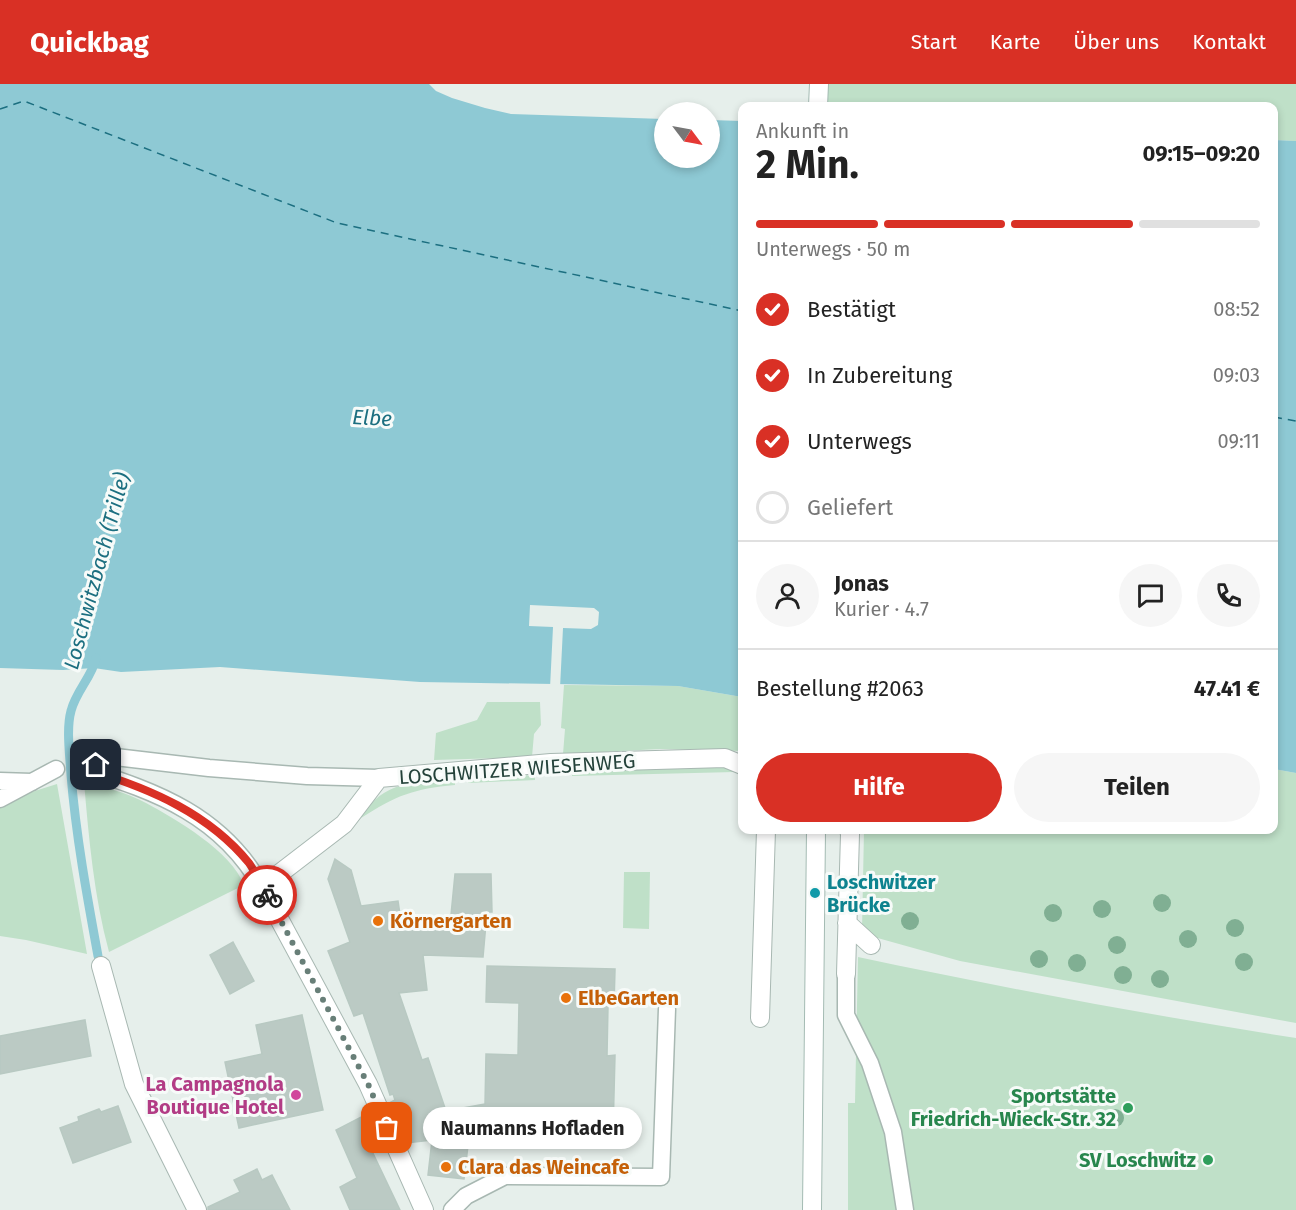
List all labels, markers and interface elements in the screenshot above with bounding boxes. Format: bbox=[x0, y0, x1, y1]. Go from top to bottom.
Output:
text: Quickbag bbox=[30, 26, 149, 59]
text: Start bbox=[911, 29, 957, 55]
text: Karte bbox=[990, 29, 1040, 55]
text: Über uns bbox=[1073, 29, 1159, 55]
text: Kontakt bbox=[1192, 29, 1266, 55]
north arrow bbox=[654, 102, 720, 168]
map controls bbox=[654, 102, 720, 168]
text: Ankunft in bbox=[756, 119, 849, 143]
text: 09:15–09:20 bbox=[1143, 140, 1260, 167]
text: 2 Min. bbox=[756, 142, 859, 188]
text: Unterwegs · 50 m bbox=[756, 237, 910, 261]
icon: check bbox=[756, 293, 789, 326]
text: Bestätigt bbox=[807, 296, 896, 323]
text: 08:52 bbox=[1213, 297, 1260, 321]
icon: check bbox=[756, 359, 789, 392]
text: In Zubereitung bbox=[807, 362, 952, 389]
text: 09:03 bbox=[1213, 363, 1260, 387]
water label: Elbe bbox=[351, 404, 393, 432]
icon: check bbox=[756, 425, 789, 458]
text: Unterwegs bbox=[807, 428, 912, 455]
text: 09:11 bbox=[1218, 429, 1260, 453]
water label: Loschwitzbach (Trille) bbox=[58, 469, 136, 672]
text: Geliefert bbox=[807, 494, 893, 521]
button: person bbox=[756, 564, 819, 627]
button: chat bbox=[1119, 564, 1182, 627]
button: phone bbox=[1197, 564, 1260, 627]
text: Jonas bbox=[834, 570, 889, 597]
text: Kurier · 4.7 bbox=[834, 597, 929, 621]
text: Bestellung #2063 bbox=[756, 675, 924, 702]
text: 47.41 € bbox=[1194, 675, 1260, 702]
pin bbox=[70, 739, 121, 790]
icon: home bbox=[79, 748, 112, 781]
street label: LOSCHWITZER WIESENWEG bbox=[398, 749, 636, 789]
button: Hilfe bbox=[756, 753, 1002, 822]
button: Teilen bbox=[1014, 753, 1260, 822]
courier bbox=[237, 865, 297, 925]
place label: Loschwitzer Brücke bbox=[827, 870, 937, 917]
icon: bike bbox=[251, 879, 284, 912]
marker: Loschwitzer Brücke bbox=[808, 886, 822, 900]
place label: Körnergarten bbox=[390, 909, 512, 933]
marker: Körnergarten bbox=[371, 914, 385, 928]
place label: ElbeGarten bbox=[578, 986, 679, 1010]
marker: ElbeGarten bbox=[559, 991, 573, 1005]
place label: La Campagnola Boutique Hotel bbox=[146, 1072, 284, 1119]
place label: Sportstätte Friedrich-Wieck-Str. 32 bbox=[911, 1084, 1116, 1131]
marker: La Campagnola Boutique Hotel bbox=[289, 1088, 303, 1102]
marker: Sportstätte Friedrich-Wieck-Str. 32 bbox=[1121, 1101, 1135, 1115]
pin bbox=[361, 1102, 412, 1153]
callout: Naumanns Hofladen bbox=[423, 1107, 642, 1149]
icon: bag bbox=[370, 1111, 403, 1144]
text: Naumanns Hofladen bbox=[440, 1116, 625, 1140]
place label: SV Loschwitz bbox=[1079, 1148, 1196, 1172]
marker: SV Loschwitz bbox=[1201, 1153, 1215, 1167]
place label: Clara das Weincafe bbox=[458, 1155, 630, 1179]
marker: Clara das Weincafe bbox=[439, 1160, 453, 1174]

